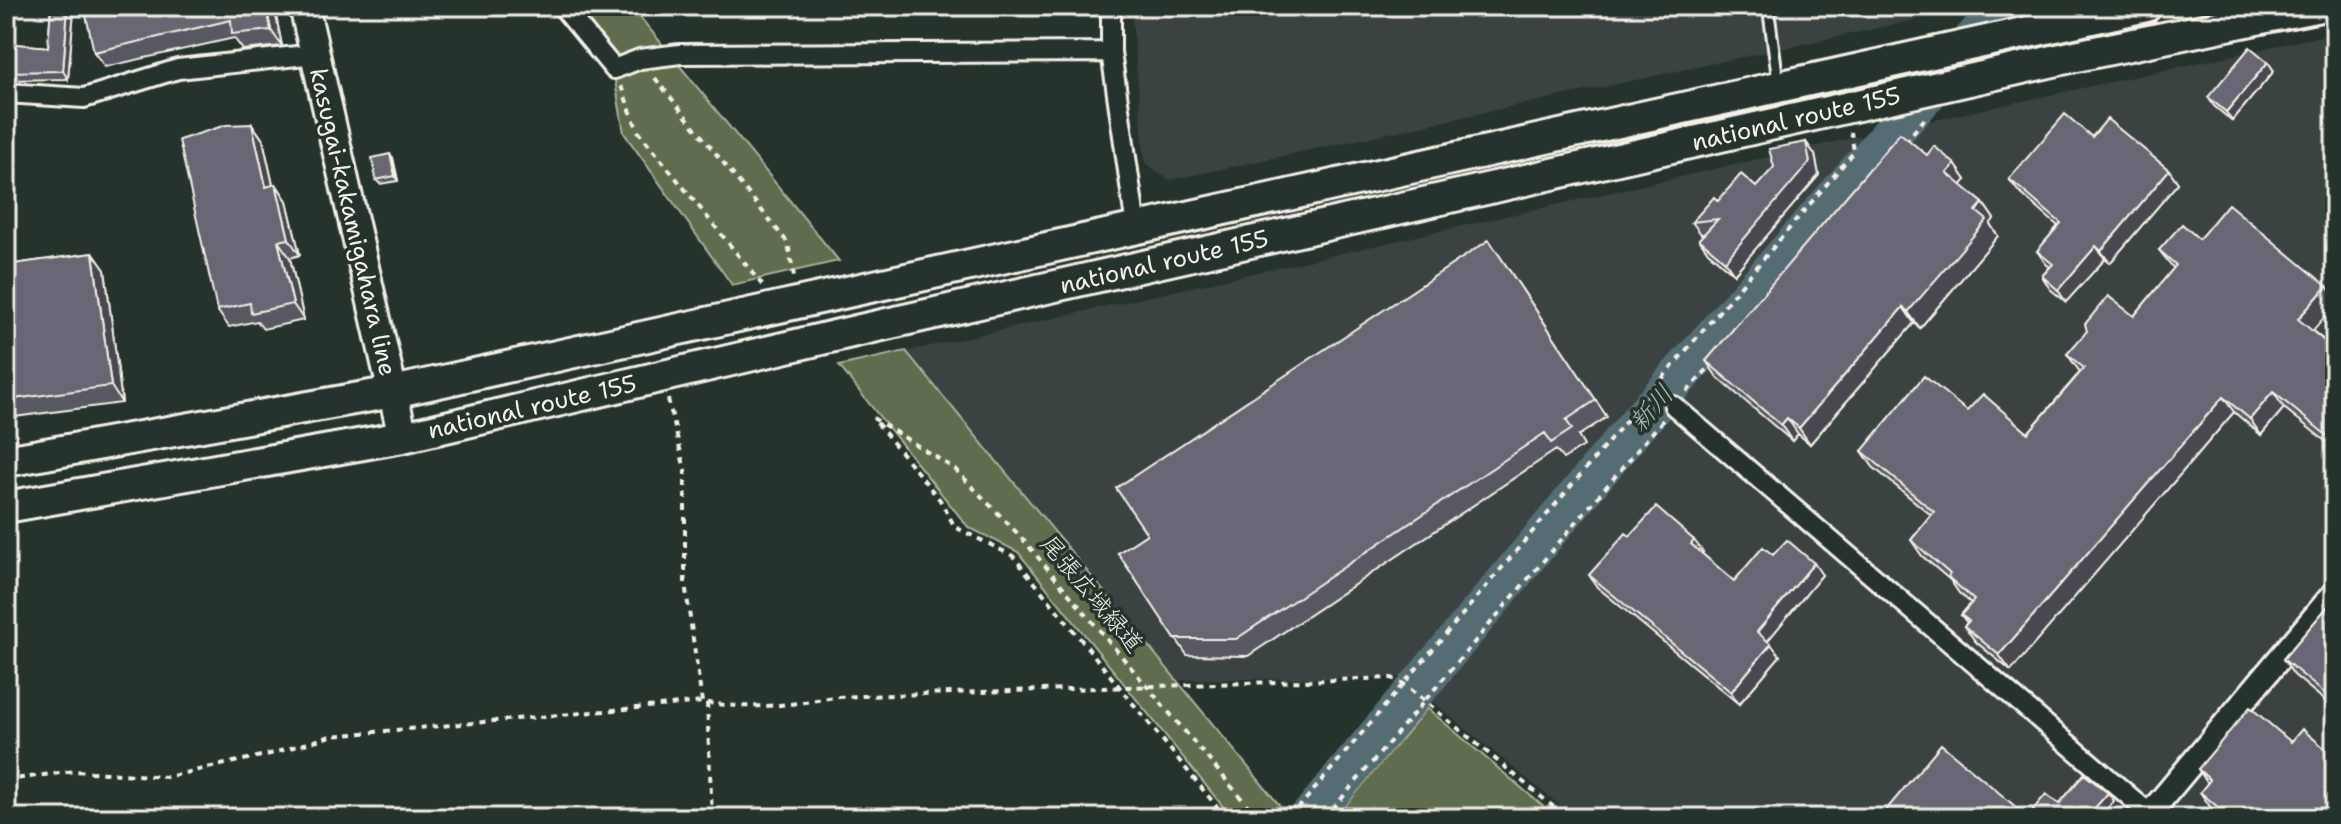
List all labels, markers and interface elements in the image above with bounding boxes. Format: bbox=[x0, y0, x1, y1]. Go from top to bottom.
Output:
street label: kasugai-kakamigahara line bbox=[302, 65, 404, 379]
street label: national route 155 bbox=[1688, 79, 1904, 159]
street label: national route 155 bbox=[1056, 222, 1272, 302]
street label: national route 155 bbox=[424, 367, 640, 447]
water label: 新川 bbox=[1620, 377, 1681, 439]
street label: 尾張広域緑道 bbox=[1033, 529, 1151, 659]

